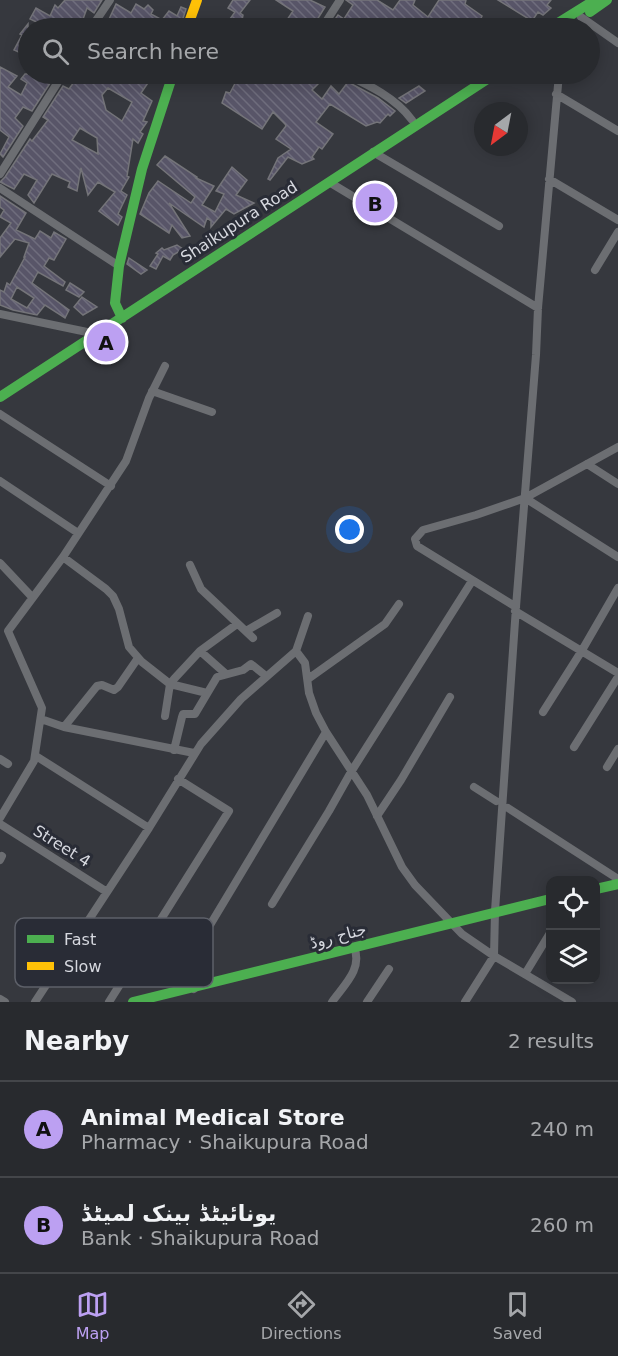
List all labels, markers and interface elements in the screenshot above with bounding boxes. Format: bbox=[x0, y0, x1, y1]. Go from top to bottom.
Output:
search box bbox=[18, 18, 600, 84]
icon: search bbox=[39, 35, 72, 68]
text: Search here bbox=[87, 39, 219, 64]
north arrow bbox=[474, 102, 528, 156]
street label: Shaikupura Road bbox=[177, 177, 301, 267]
pin: B bbox=[356, 180, 394, 226]
pin: A bbox=[86, 320, 126, 364]
your location bbox=[335, 515, 364, 544]
street label: Street 4 bbox=[30, 821, 94, 871]
map controls bbox=[546, 876, 600, 984]
button: locate bbox=[546, 876, 600, 930]
legend bbox=[15, 918, 213, 987]
street label: جناح روڈ bbox=[308, 919, 369, 954]
text: Fast bbox=[64, 930, 96, 949]
button: layers bbox=[546, 930, 600, 984]
text: Slow bbox=[64, 957, 101, 976]
text: Nearby bbox=[24, 1026, 129, 1056]
text: 2 results bbox=[508, 1029, 594, 1053]
text: Animal Medical Store bbox=[81, 1105, 345, 1130]
text: A bbox=[36, 1117, 51, 1141]
text: 240 m bbox=[530, 1117, 594, 1141]
text: Pharmacy · Shaikupura Road bbox=[81, 1130, 369, 1154]
text: یونائیٹڈ بینک لمیٹڈ bbox=[81, 1201, 276, 1226]
text: B bbox=[36, 1213, 51, 1237]
text: 260 m bbox=[530, 1213, 594, 1237]
text: Bank · Shaikupura Road bbox=[81, 1226, 320, 1250]
tab: Map bbox=[76, 1288, 109, 1343]
tab: Directions bbox=[261, 1288, 341, 1343]
tab: Saved bbox=[493, 1288, 542, 1343]

